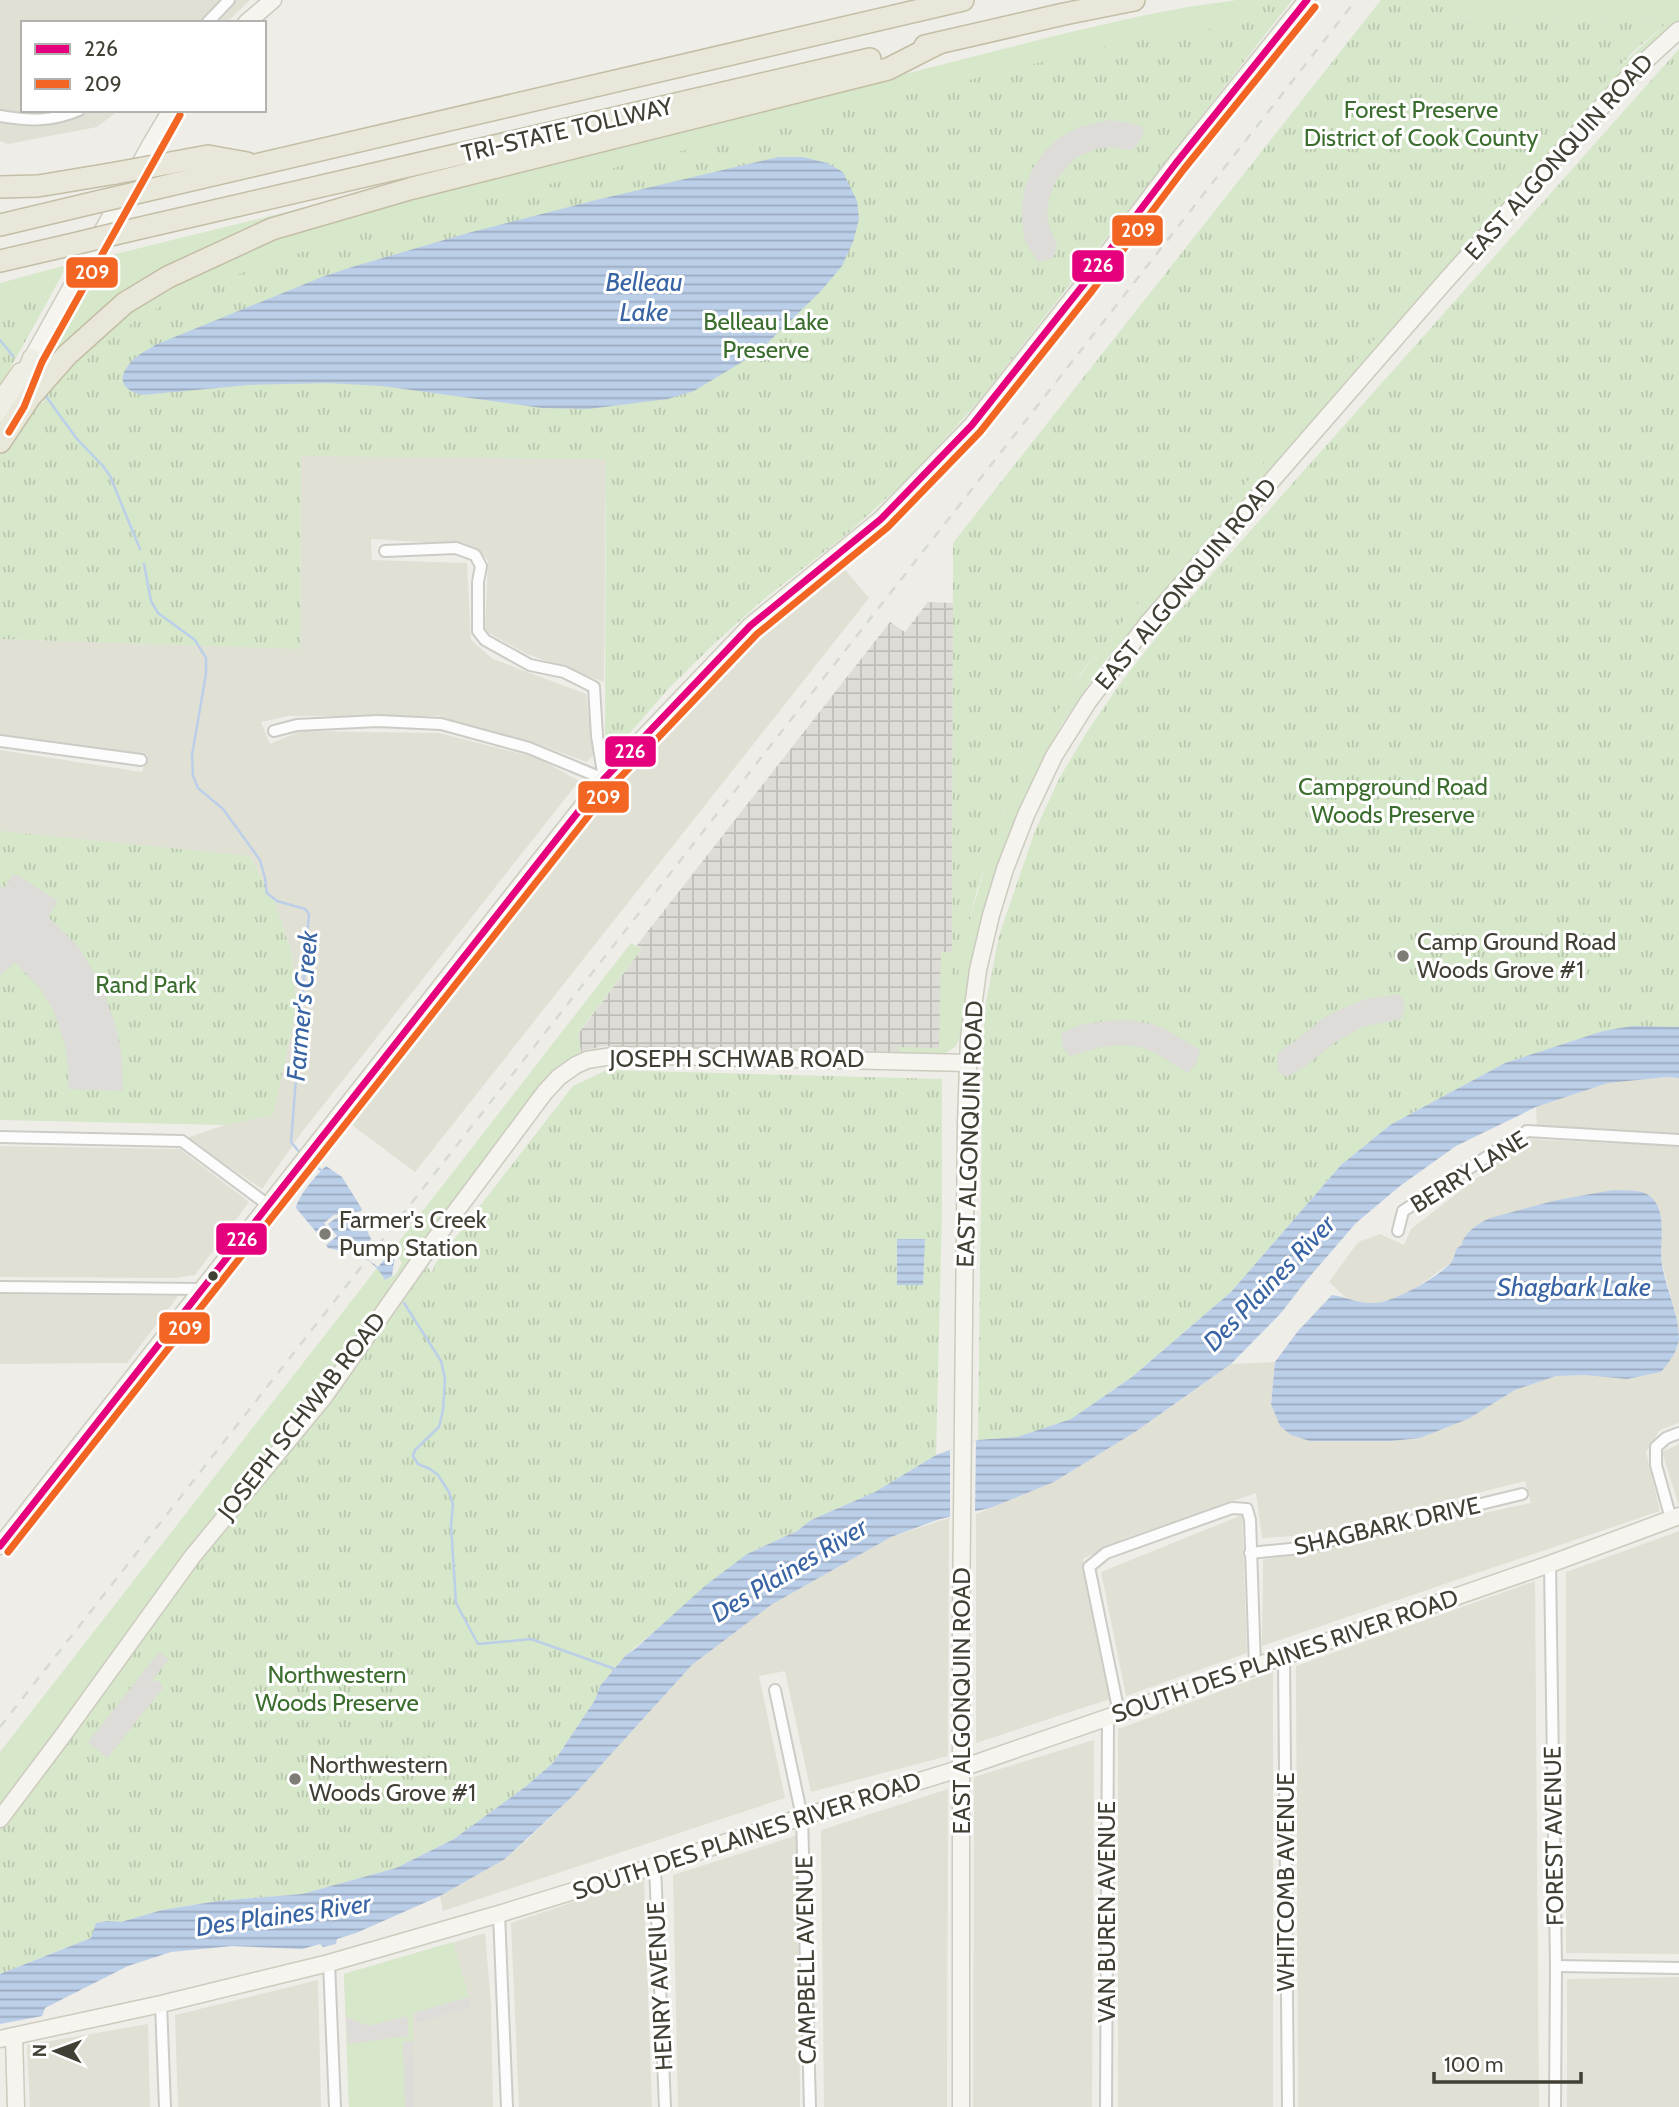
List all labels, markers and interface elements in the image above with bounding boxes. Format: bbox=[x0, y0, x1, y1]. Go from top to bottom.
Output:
legend bbox=[21, 21, 266, 112]
text: 226 bbox=[84, 36, 118, 61]
street label: EAST ALGONQUIN ROAD bbox=[1458, 48, 1659, 266]
text: 209 bbox=[84, 71, 122, 96]
street label: TRI-STATE TOLLWAY bbox=[458, 91, 676, 168]
park label: Forest Preserve District of Cook County bbox=[1304, 95, 1538, 152]
line badge: 209 bbox=[1111, 214, 1164, 247]
text: 209 bbox=[1121, 219, 1155, 242]
line badge: 226 bbox=[1071, 249, 1125, 283]
text: 226 bbox=[1083, 254, 1113, 277]
line badge: 209 bbox=[65, 256, 119, 289]
text: 209 bbox=[75, 261, 109, 284]
water label: Belleau Lake bbox=[605, 266, 683, 328]
park label: Belleau Lake Preserve bbox=[703, 307, 829, 364]
street label: EAST ALGONQUIN ROAD bbox=[1089, 472, 1283, 695]
line badge: 226 bbox=[604, 735, 657, 768]
text: 226 bbox=[615, 740, 645, 763]
park label: Campground Road Woods Preserve bbox=[1298, 772, 1488, 829]
line badge: 209 bbox=[577, 780, 630, 814]
text: 209 bbox=[586, 786, 620, 809]
place label: Camp Ground Road Woods Grove #1 bbox=[1417, 927, 1616, 984]
water label: Farmer's Creek bbox=[279, 929, 325, 1082]
marker: Camp Ground Road Woods Grove #1 bbox=[1395, 948, 1411, 964]
park label: Rand Park bbox=[95, 970, 197, 999]
street label: EAST ALGONQUIN ROAD bbox=[950, 1000, 989, 1268]
street label: JOSEPH SCHWAB ROAD bbox=[609, 1044, 864, 1073]
street label: BERRY LANE bbox=[1405, 1124, 1533, 1219]
place label: Farmer's Creek Pump Station bbox=[339, 1205, 487, 1262]
water label: Des Plaines River bbox=[1196, 1208, 1342, 1358]
line badge: 226 bbox=[215, 1222, 268, 1256]
marker: Farmer's Creek Pump Station bbox=[317, 1226, 333, 1242]
text: 226 bbox=[227, 1228, 257, 1251]
unlabelled marker bbox=[206, 1269, 220, 1283]
water label: Shagbark Lake bbox=[1497, 1271, 1651, 1303]
street label: JOSEPH SCHWAB ROAD bbox=[211, 1306, 392, 1526]
line badge: 209 bbox=[158, 1311, 211, 1345]
text: 209 bbox=[168, 1317, 202, 1340]
street label: SHAGBARK DRIVE bbox=[1291, 1490, 1483, 1561]
water label: Des Plaines River bbox=[705, 1510, 874, 1629]
street label: EAST ALGONQUIN ROAD bbox=[947, 1567, 976, 1835]
street label: SOUTH DES PLAINES RIVER ROAD bbox=[1108, 1582, 1462, 1729]
park label: Northwestern Woods Preserve bbox=[255, 1660, 419, 1717]
street label: FOREST AVENUE bbox=[1537, 1746, 1570, 1926]
place label: Northwestern Woods Grove #1 bbox=[309, 1750, 476, 1807]
street label: SOUTH DES PLAINES RIVER ROAD bbox=[569, 1765, 925, 1906]
marker: Northwestern Woods Grove #1 bbox=[287, 1771, 303, 1787]
street label: WHITCOMB AVENUE bbox=[1271, 1772, 1300, 1992]
street label: VAN BUREN AVENUE bbox=[1092, 1801, 1121, 2023]
street label: CAMPBELL AVENUE bbox=[789, 1855, 822, 2065]
water label: Des Plaines River bbox=[193, 1887, 374, 1943]
street label: HENRY AVENUE bbox=[641, 1901, 678, 2071]
north arrow bbox=[21, 2016, 91, 2086]
scale bar bbox=[1434, 2040, 1581, 2084]
text: N bbox=[28, 2044, 51, 2058]
text: 100 m bbox=[1444, 2052, 1503, 2077]

